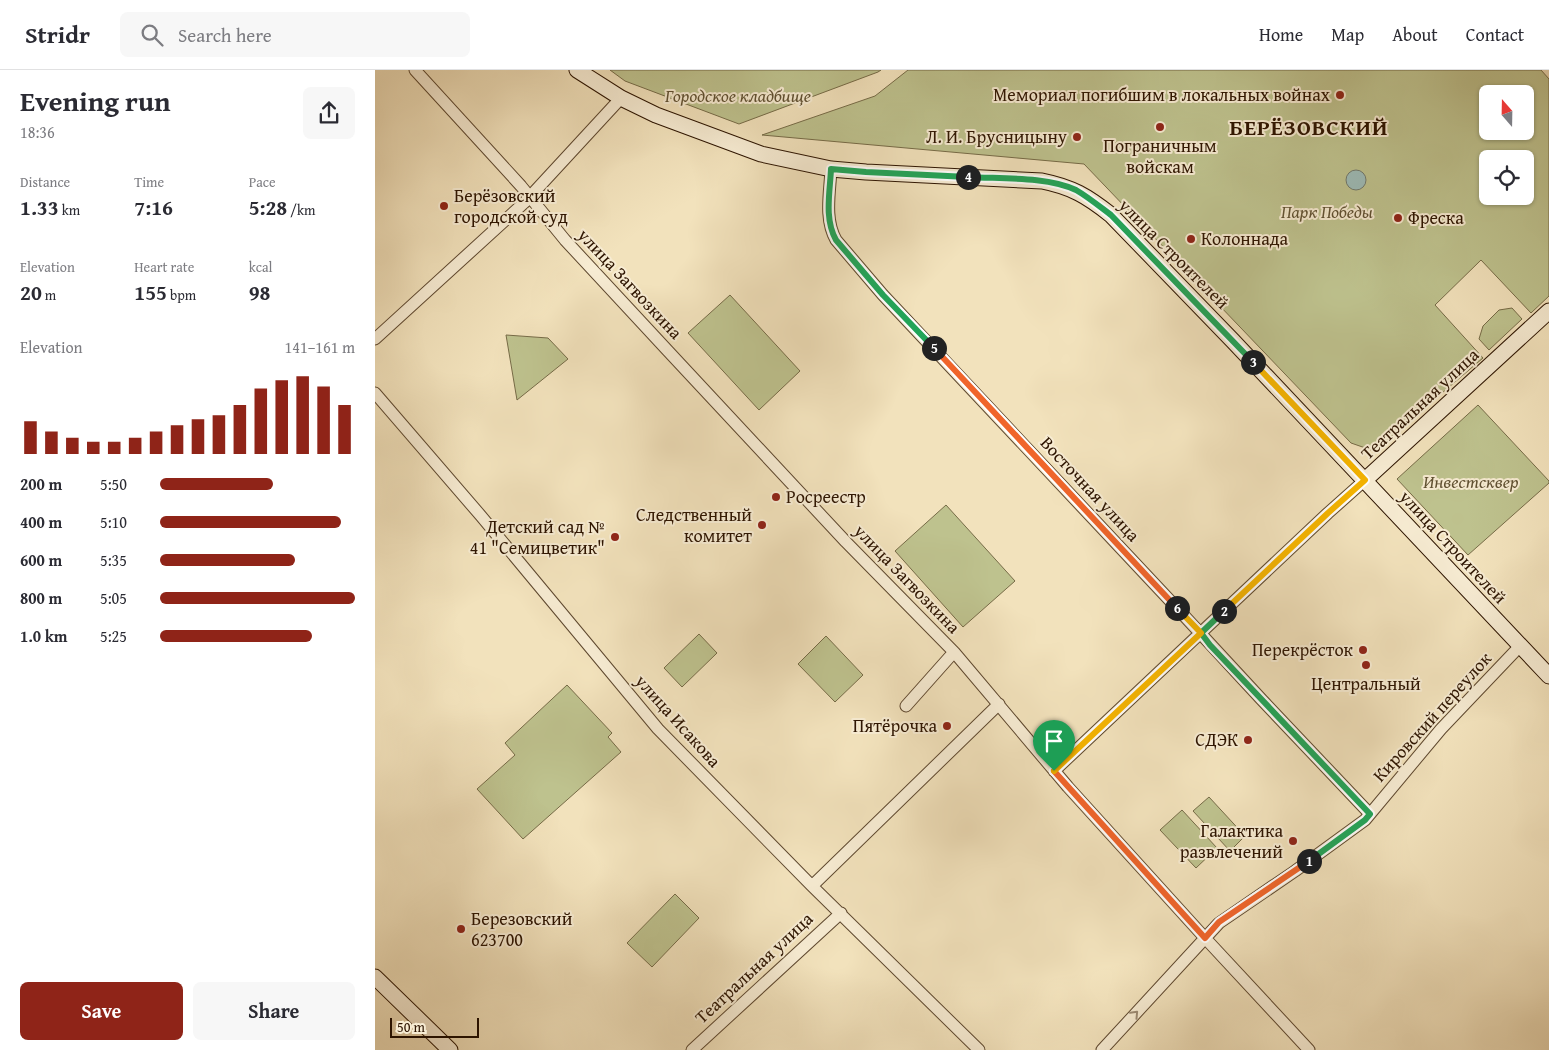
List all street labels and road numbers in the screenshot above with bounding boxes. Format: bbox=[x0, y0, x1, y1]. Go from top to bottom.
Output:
street label: улица Строителей bbox=[1112, 191, 1236, 315]
street label: улица Загвозкина bbox=[571, 221, 689, 345]
street label: Театральная улица bbox=[1354, 341, 1485, 466]
street label: Восточная улица bbox=[1034, 430, 1147, 548]
street label: улица Строителей bbox=[1393, 483, 1514, 610]
street label: улица Загвозкина bbox=[847, 517, 967, 640]
street label: Кировский переулок bbox=[1366, 645, 1498, 788]
street label: улица Исакова bbox=[628, 667, 728, 774]
street label: Театральная улица bbox=[688, 905, 819, 1030]

